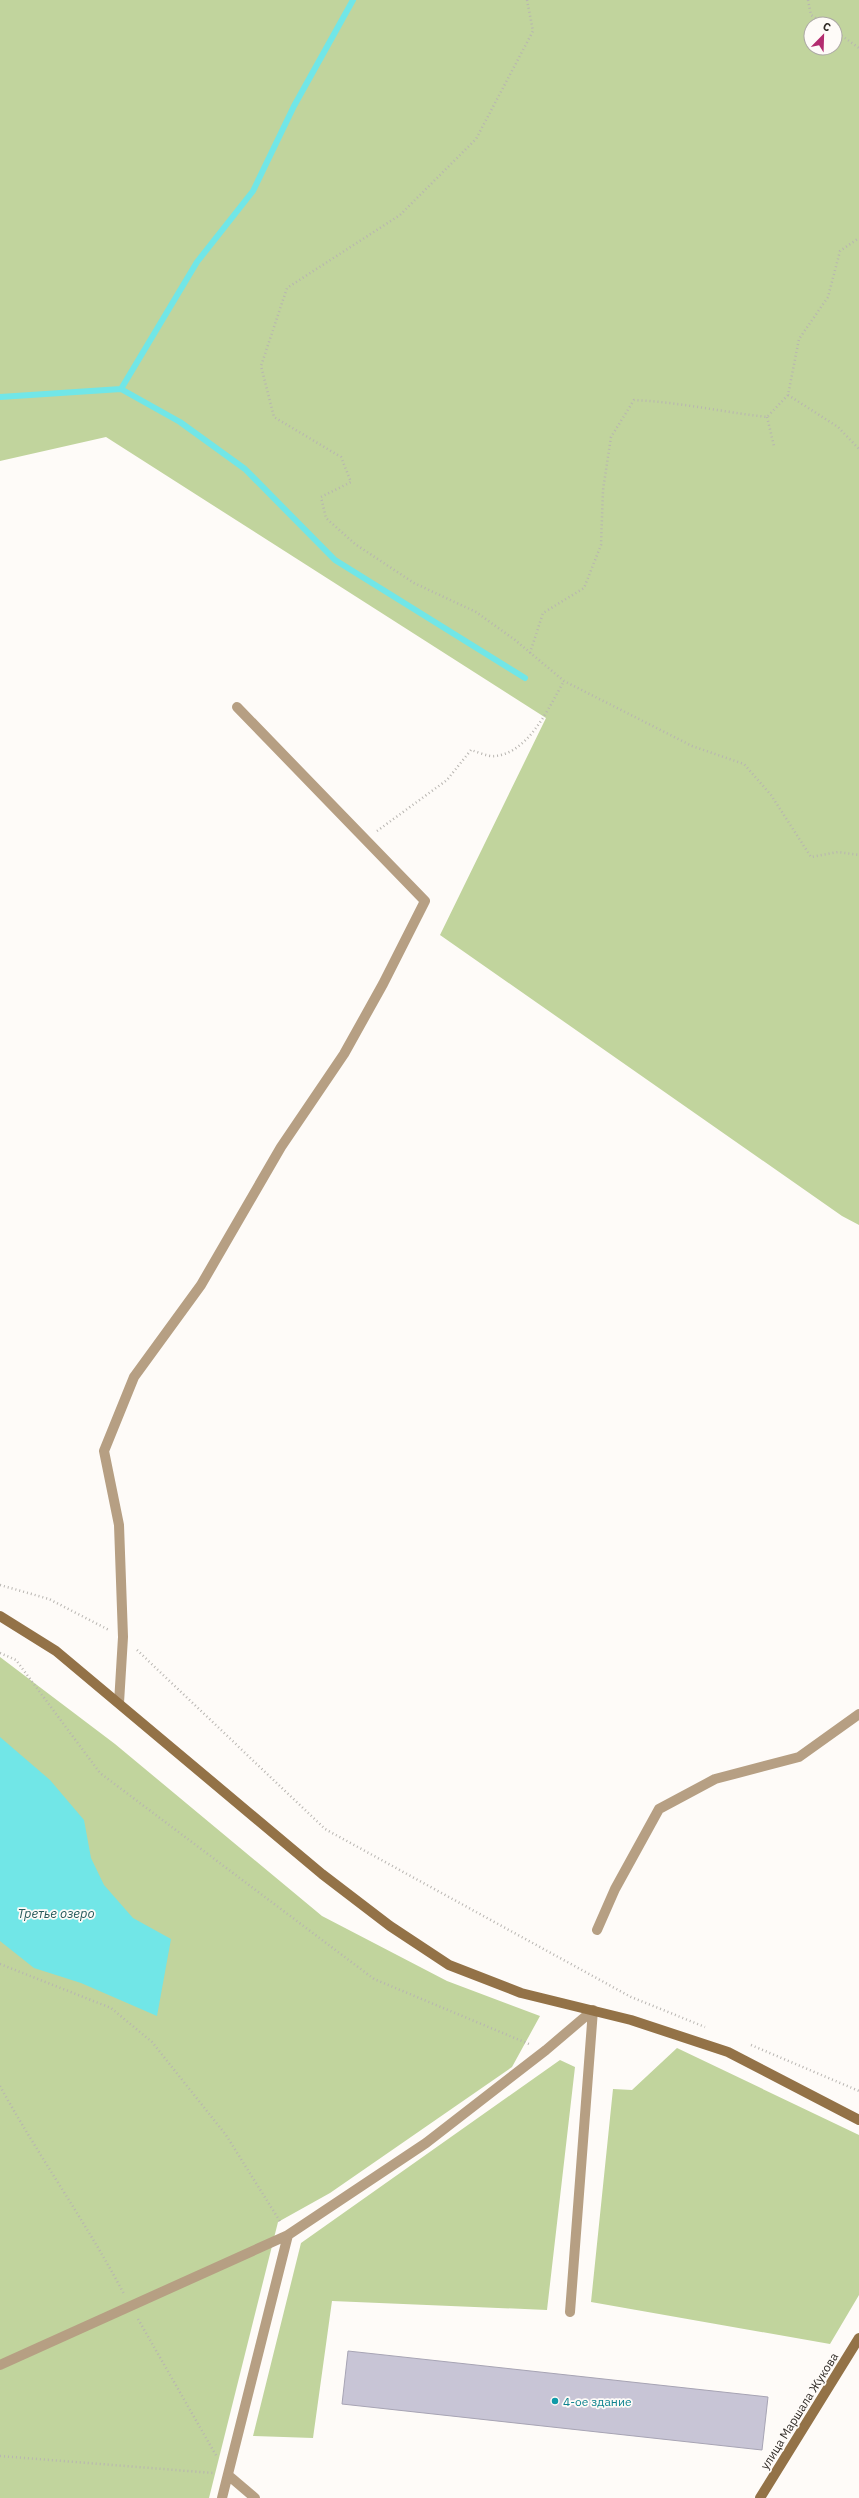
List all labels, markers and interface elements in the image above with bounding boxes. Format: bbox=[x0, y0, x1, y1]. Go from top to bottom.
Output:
north arrow bbox=[803, 16, 843, 56]
text: С bbox=[821, 19, 833, 35]
water label: Третье озеро bbox=[17, 1905, 95, 1922]
street label: улица Маршала Жукова bbox=[757, 2349, 841, 2472]
place label: 4-ое здание bbox=[563, 2394, 632, 2409]
marker: 4-ое здание bbox=[550, 2396, 560, 2406]

